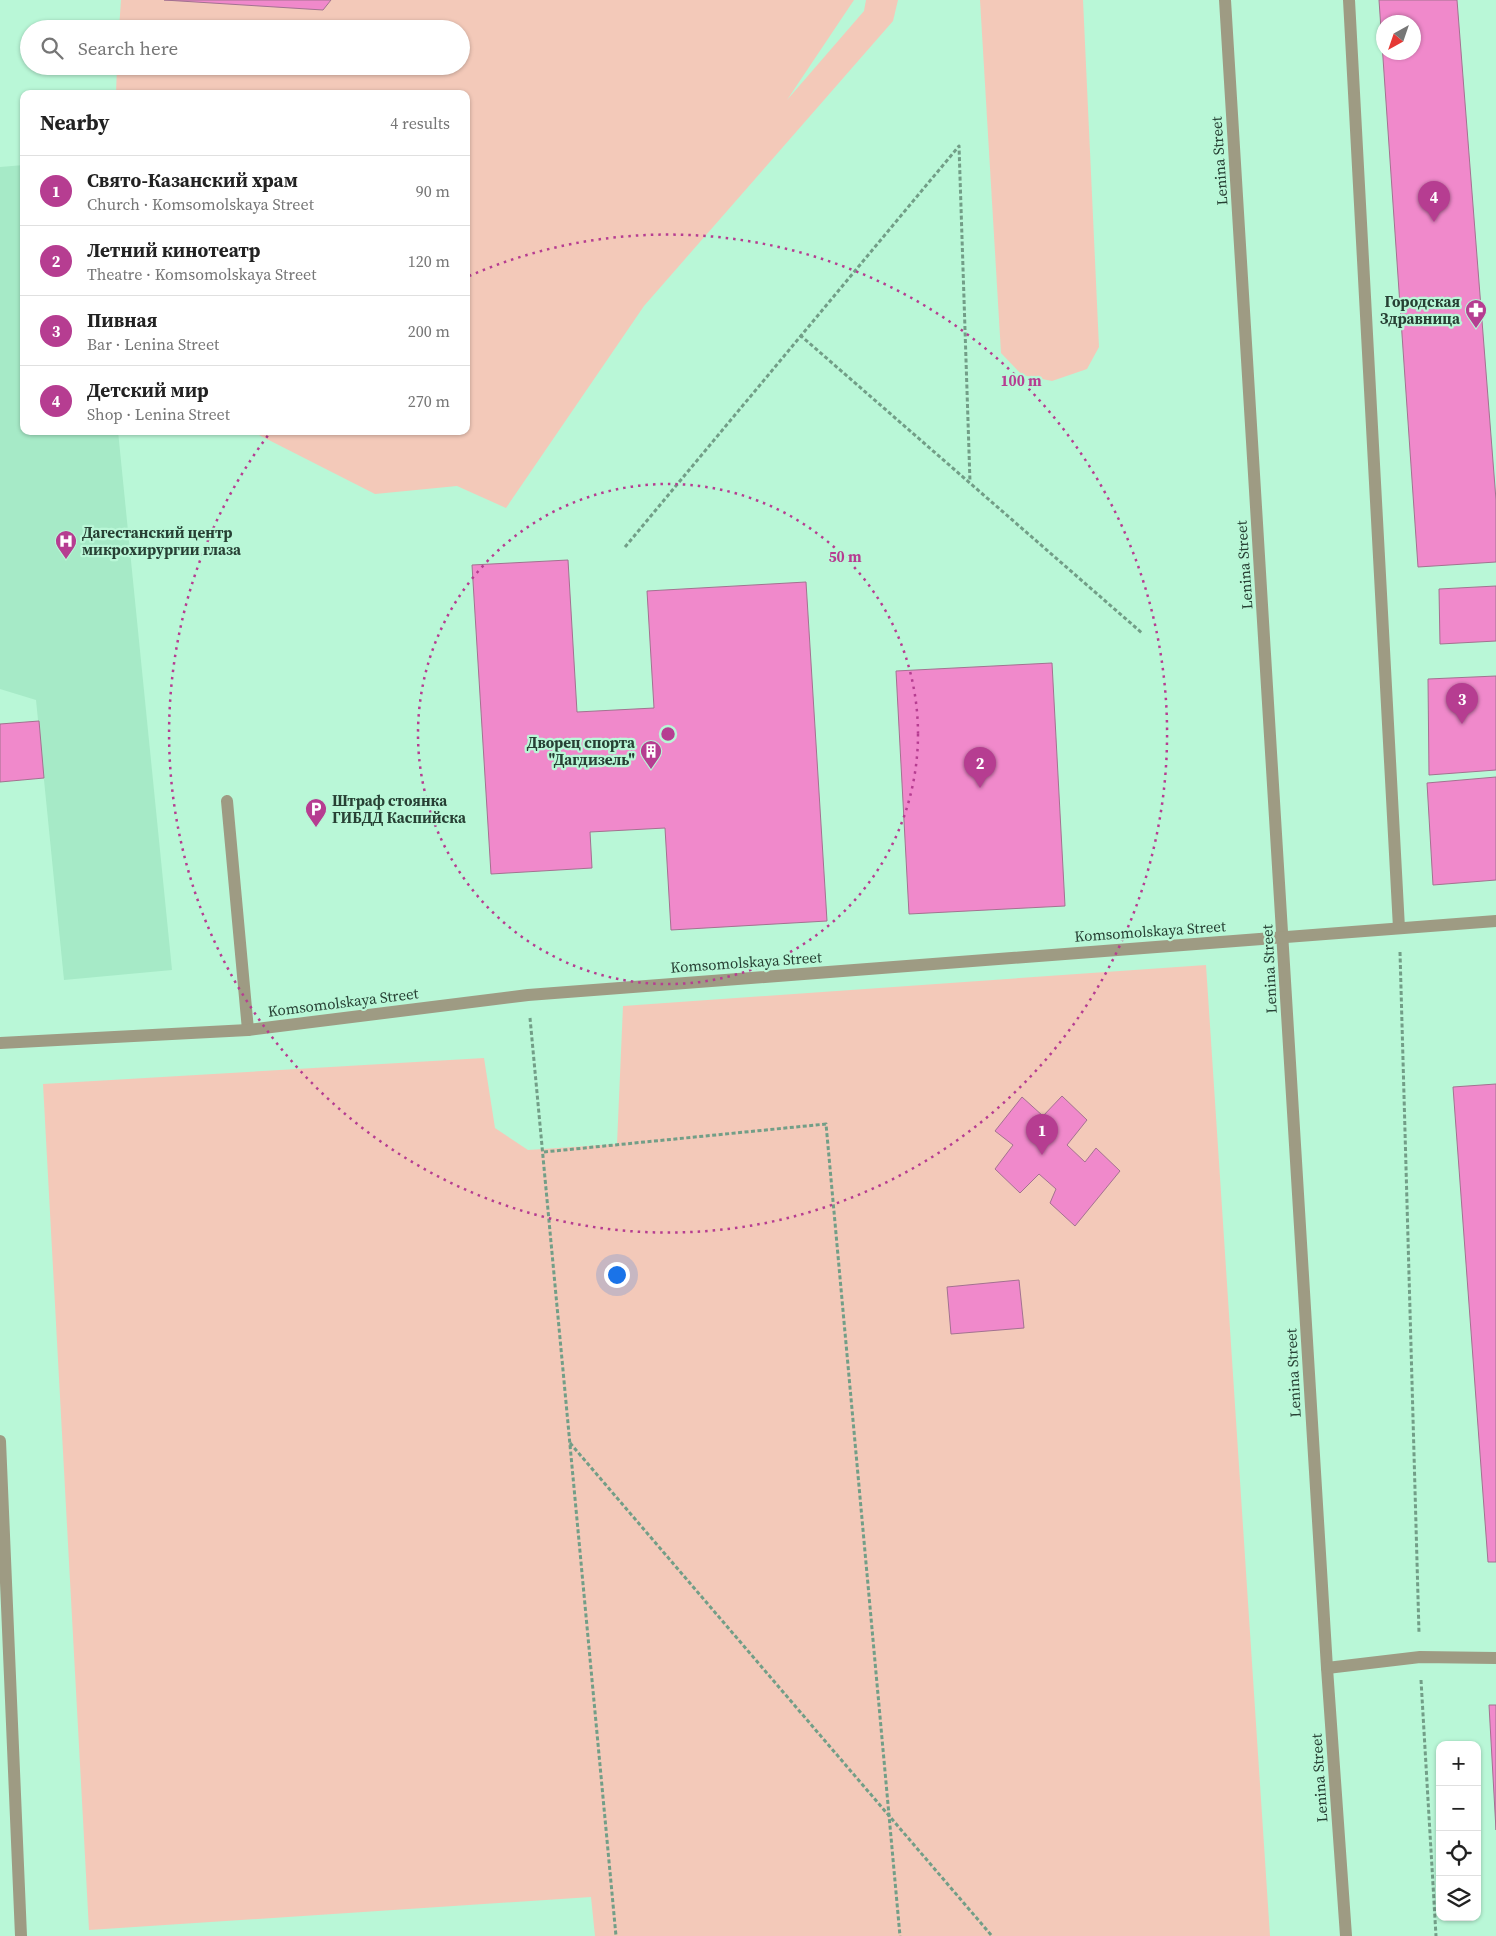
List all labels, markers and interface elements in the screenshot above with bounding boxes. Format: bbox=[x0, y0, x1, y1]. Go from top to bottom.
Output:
north arrow bbox=[1376, 15, 1421, 60]
search box bbox=[20, 20, 470, 75]
icon: search bbox=[38, 34, 66, 62]
text: Search here bbox=[78, 35, 178, 61]
text: Nearby bbox=[40, 108, 110, 137]
text: 4 results bbox=[390, 112, 450, 134]
street label: Lenina Street bbox=[1205, 116, 1233, 206]
text: Свято-Казанский храм bbox=[87, 167, 298, 193]
text: 1 bbox=[52, 180, 60, 202]
text: 90 m bbox=[416, 180, 450, 202]
pin: 4 bbox=[1418, 181, 1450, 222]
text: Church · Komsomolskaya Street bbox=[87, 193, 314, 215]
text: Летний кинотеатр bbox=[87, 237, 260, 263]
text: 2 bbox=[52, 250, 60, 272]
text: 120 m bbox=[408, 250, 450, 272]
text: Theatre · Komsomolskaya Street bbox=[87, 263, 316, 285]
place label: Городская Здравница bbox=[1380, 291, 1461, 329]
pharmacy icon: Городская Здравница bbox=[1464, 298, 1488, 329]
text: Пивная bbox=[87, 307, 157, 333]
text: 3 bbox=[52, 320, 60, 342]
text: 200 m bbox=[408, 320, 450, 342]
text: Bar · Lenina Street bbox=[87, 333, 219, 355]
text: 100 m bbox=[1000, 370, 1042, 391]
text: Детский мир bbox=[87, 377, 209, 403]
text: 4 bbox=[52, 390, 60, 412]
text: 270 m bbox=[408, 390, 450, 412]
text: Shop · Lenina Street bbox=[87, 403, 230, 425]
street label: Lenina Street bbox=[1230, 520, 1258, 610]
place label: Дагестанский центр микрохирургии глаза bbox=[82, 522, 242, 560]
hospital icon: Дагестанский центр микрохирургии глаза bbox=[54, 529, 78, 560]
text: 50 m bbox=[828, 546, 862, 567]
pin: 3 bbox=[1446, 683, 1478, 724]
centre of rings bbox=[659, 725, 677, 743]
place label: Дворец спорта "Дагдизель" bbox=[527, 732, 636, 770]
building icon: Дворец спорта "Дагдизель" bbox=[639, 739, 663, 770]
pin: 2 bbox=[964, 747, 996, 788]
place label: Штраф стоянка ГИБДД Каспийска bbox=[332, 790, 467, 828]
parking icon: Штраф стоянка ГИБДД Каспийска bbox=[304, 797, 328, 828]
street label: Komsomolskaya Street bbox=[1074, 915, 1227, 947]
street label: Lenina Street bbox=[1256, 924, 1282, 1014]
street label: Komsomolskaya Street bbox=[670, 946, 823, 978]
street label: Komsomolskaya Street bbox=[266, 982, 420, 1022]
pin: 1 bbox=[1026, 1114, 1058, 1155]
your location bbox=[604, 1262, 630, 1288]
street label: Lenina Street bbox=[1280, 1328, 1306, 1418]
street label: Lenina Street bbox=[1305, 1733, 1333, 1823]
map controls bbox=[1436, 1741, 1481, 1921]
button: + bbox=[1436, 1741, 1481, 1786]
button: − bbox=[1436, 1786, 1481, 1831]
button: locate bbox=[1436, 1831, 1481, 1876]
button: layers bbox=[1436, 1876, 1481, 1921]

